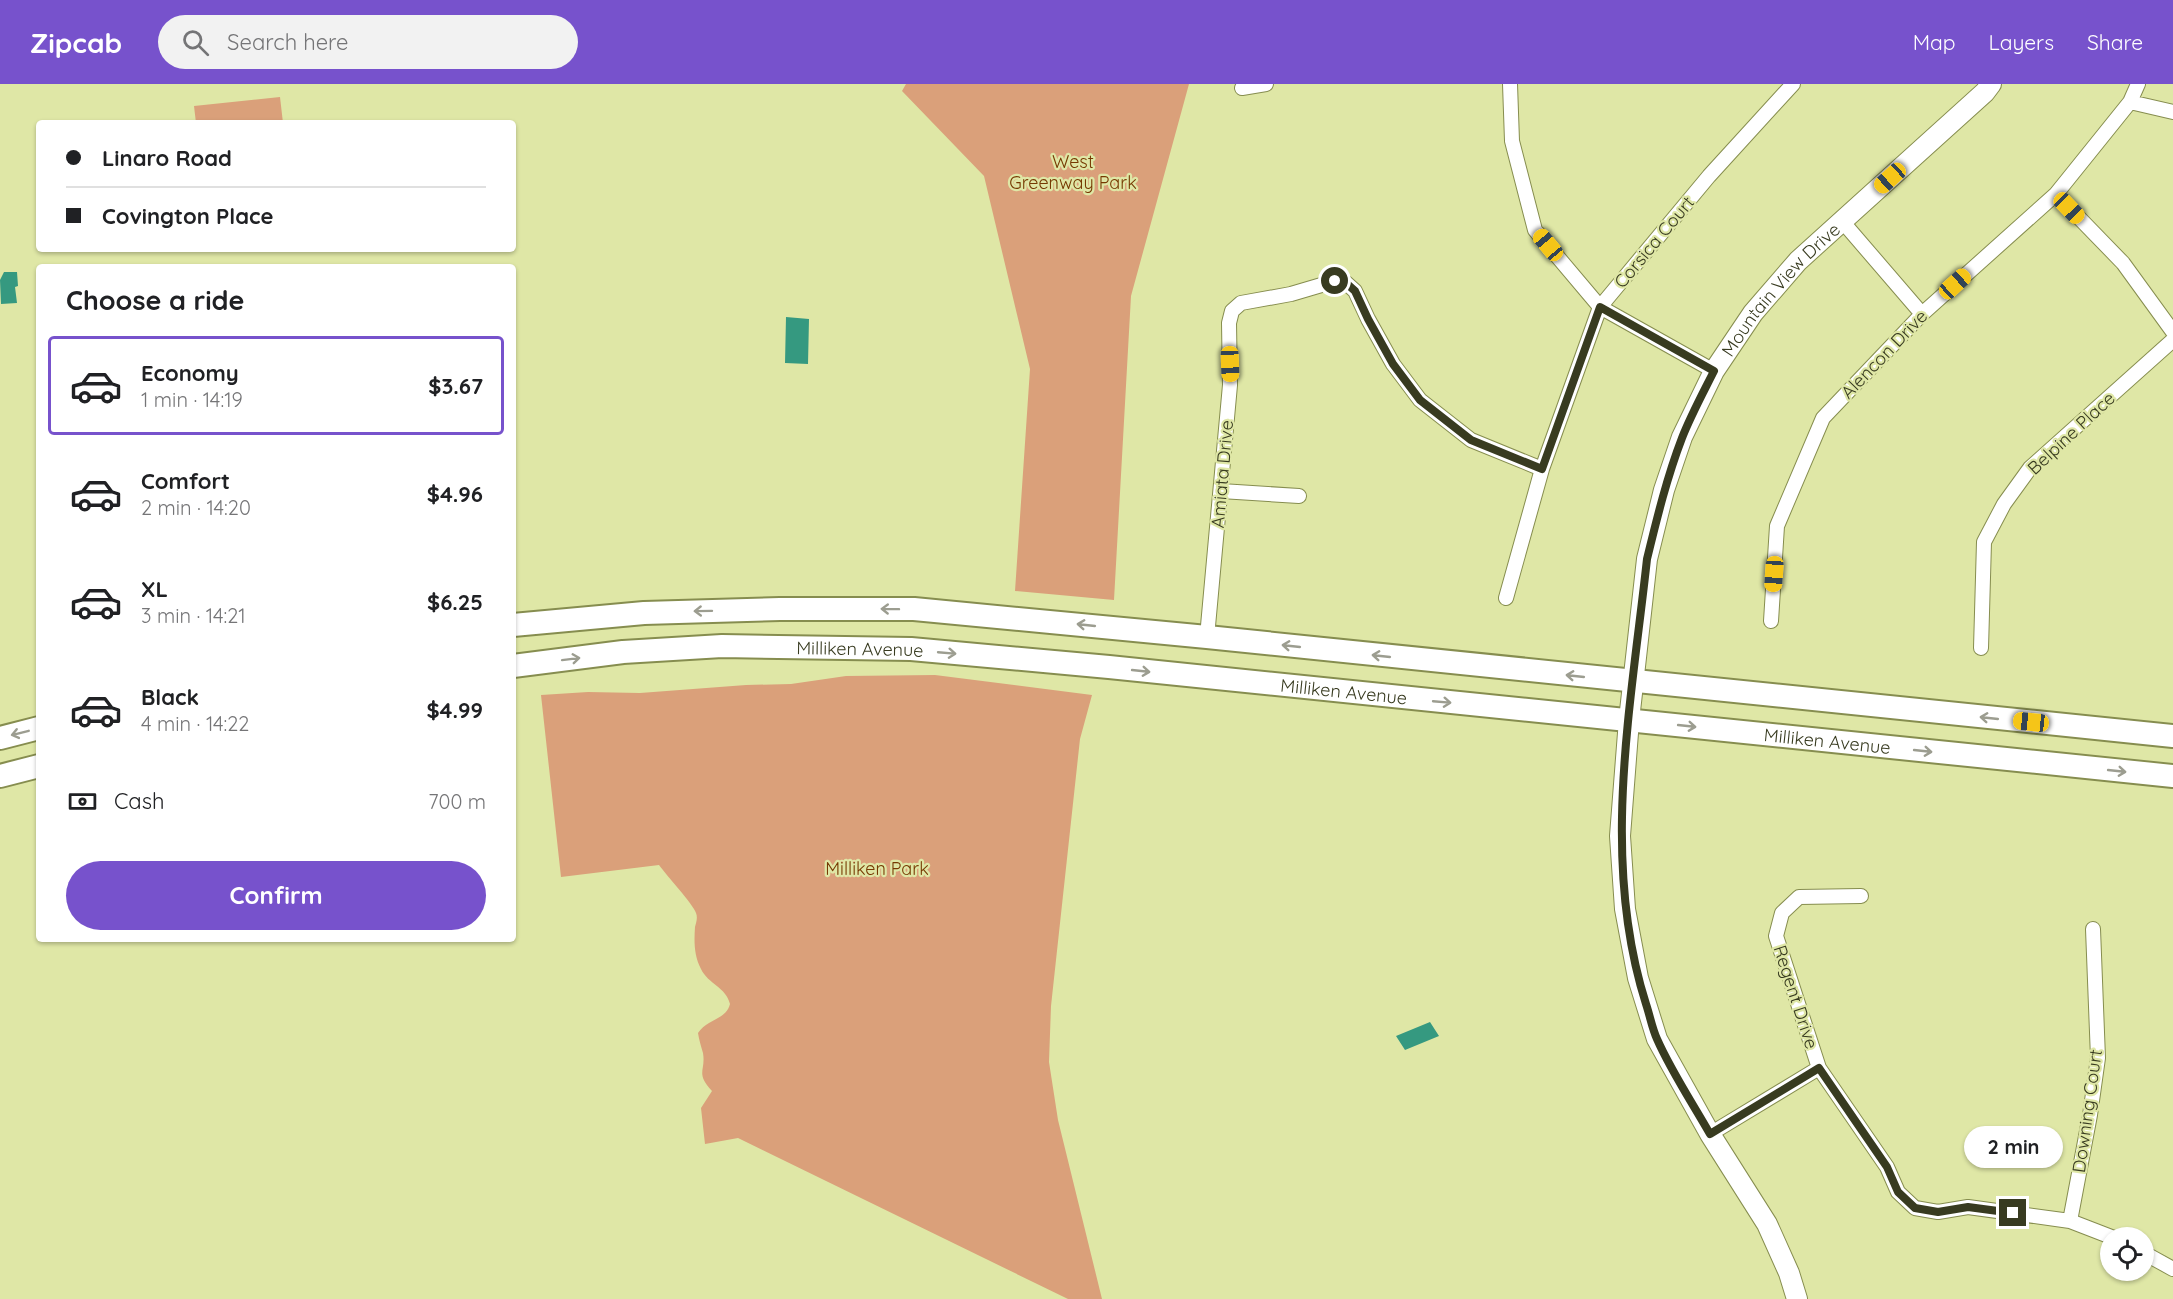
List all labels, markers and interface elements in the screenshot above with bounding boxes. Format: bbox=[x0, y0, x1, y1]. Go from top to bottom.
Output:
search box bbox=[158, 15, 578, 69]
text: Zipcab bbox=[30, 25, 122, 60]
icon: search bbox=[179, 26, 212, 59]
text: Search here bbox=[227, 28, 349, 56]
text: Map bbox=[1913, 29, 1956, 55]
text: Layers bbox=[1989, 29, 2054, 55]
text: Share bbox=[2087, 29, 2143, 55]
text: Linaro Road bbox=[102, 144, 232, 172]
park label: West Greenway Park bbox=[1009, 150, 1137, 194]
car bbox=[1871, 159, 1909, 197]
car bbox=[2050, 189, 2088, 227]
street label: Corsica Court bbox=[1609, 191, 1699, 293]
text: Covington Place bbox=[102, 202, 273, 230]
street label: Mountain View Drive bbox=[1716, 217, 1845, 360]
car bbox=[1530, 225, 1566, 265]
car bbox=[1936, 265, 1974, 303]
route start bbox=[1321, 267, 1348, 294]
text: Choose a ride bbox=[66, 283, 244, 317]
street label: Alencon Drive bbox=[1836, 305, 1932, 403]
car bbox=[1220, 346, 1240, 382]
icon: car bbox=[69, 359, 123, 413]
text: Economy bbox=[141, 359, 239, 387]
text: $3.67 bbox=[428, 372, 483, 400]
text: 1 min · 14:19 bbox=[141, 387, 243, 412]
street label: Belpine Place bbox=[2022, 387, 2120, 479]
street label: Amiata Drive bbox=[1206, 419, 1238, 529]
icon: car bbox=[69, 467, 123, 521]
text: Comfort bbox=[141, 467, 230, 495]
text: $4.96 bbox=[427, 480, 483, 508]
text: 2 min · 14:20 bbox=[141, 495, 251, 520]
car bbox=[1764, 555, 1784, 593]
icon: car bbox=[69, 575, 123, 629]
text: XL bbox=[141, 575, 168, 603]
text: $6.25 bbox=[427, 588, 483, 616]
text: 3 min · 14:21 bbox=[141, 603, 246, 628]
one-way arrow bbox=[881, 603, 901, 614]
one-way arrow bbox=[694, 606, 714, 617]
one-way arrow bbox=[1076, 619, 1096, 630]
street label: Milliken Avenue bbox=[796, 636, 925, 662]
one-way arrow bbox=[1281, 640, 1301, 651]
one-way arrow bbox=[936, 648, 956, 659]
one-way arrow bbox=[1372, 650, 1391, 661]
one-way arrow bbox=[561, 653, 580, 664]
one-way arrow bbox=[1130, 666, 1150, 677]
one-way arrow bbox=[1565, 670, 1585, 681]
street label: Milliken Avenue bbox=[1279, 673, 1408, 709]
icon: car bbox=[69, 683, 123, 737]
text: Black bbox=[141, 683, 199, 711]
text: $4.99 bbox=[426, 696, 483, 724]
one-way arrow bbox=[1431, 697, 1451, 708]
text: 4 min · 14:22 bbox=[141, 711, 249, 736]
car bbox=[2012, 711, 2050, 733]
one-way arrow bbox=[1980, 712, 2000, 723]
one-way arrow bbox=[1677, 721, 1697, 732]
street label: Milliken Avenue bbox=[1763, 723, 1892, 759]
one-way arrow bbox=[10, 728, 29, 740]
one-way arrow bbox=[1913, 746, 1932, 757]
one-way arrow bbox=[2107, 766, 2126, 777]
icon: cash bbox=[66, 785, 99, 818]
text: Cash bbox=[114, 787, 165, 815]
text: 700 m bbox=[428, 789, 486, 814]
park label: Milliken Park bbox=[825, 857, 929, 880]
button: Confirm bbox=[66, 861, 486, 930]
street label: Regent Drive bbox=[1768, 942, 1824, 1052]
street label: Downing Court bbox=[2067, 1048, 2107, 1174]
callout: 2 min bbox=[1964, 1126, 2062, 1168]
text: 2 min bbox=[1987, 1134, 2040, 1159]
route end bbox=[1999, 1199, 2026, 1226]
map controls bbox=[2100, 1227, 2154, 1281]
button: locate bbox=[2100, 1227, 2154, 1281]

